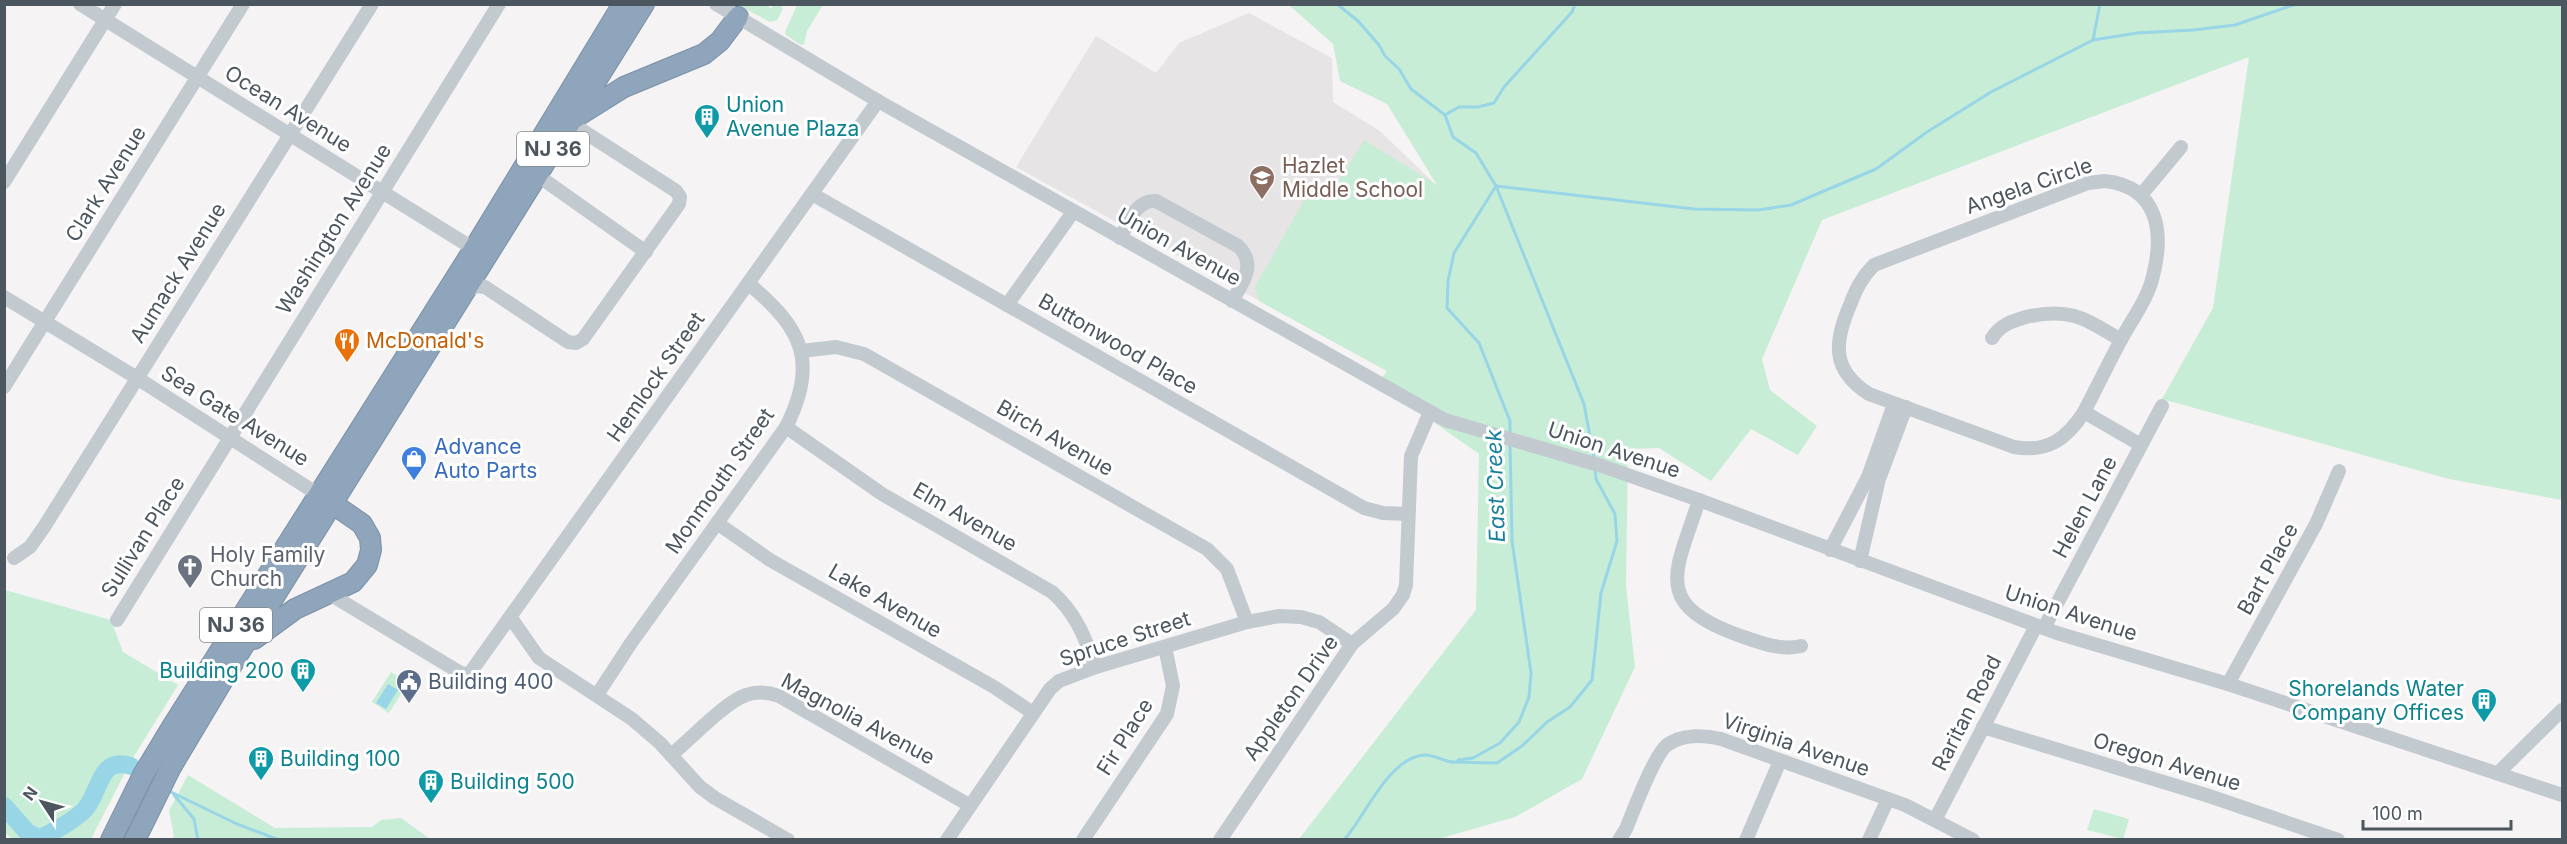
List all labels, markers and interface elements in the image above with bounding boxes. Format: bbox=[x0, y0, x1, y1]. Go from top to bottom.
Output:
street label: Ocean Avenue bbox=[220, 60, 356, 157]
place label: Union Avenue Plaza bbox=[726, 92, 859, 141]
building icon: Union Avenue Plaza bbox=[692, 102, 722, 140]
street label: Clark Avenue bbox=[60, 121, 151, 246]
road number: NJ 36 bbox=[517, 132, 589, 166]
street label: Washington Avenue bbox=[271, 139, 396, 319]
street label: Angela Circle bbox=[1962, 152, 2095, 219]
place label: Hazlet Middle School bbox=[1282, 153, 1423, 202]
school or university icon: Hazlet Middle School bbox=[1247, 163, 1277, 201]
street label: Aumack Avenue bbox=[125, 198, 231, 347]
street label: Union Avenue bbox=[1113, 202, 1246, 291]
street label: Buttonwood Place bbox=[1034, 288, 1202, 399]
street label: Hemlock Street bbox=[602, 307, 710, 446]
restaurant icon: McDonald's bbox=[332, 326, 362, 364]
place label: McDonald's bbox=[366, 328, 484, 353]
street label: Sea Gate Avenue bbox=[157, 360, 314, 471]
street label: Birch Avenue bbox=[992, 394, 1118, 481]
street label: Monmouth Street bbox=[660, 403, 779, 558]
street label: Union Avenue bbox=[1545, 416, 1684, 483]
water label: East Creek bbox=[1480, 428, 1510, 543]
place label: Advance Auto Parts bbox=[434, 434, 537, 483]
shop icon: Advance Auto Parts bbox=[399, 444, 429, 482]
street label: Helen Lane bbox=[2047, 452, 2122, 562]
street label: Sullivan Place bbox=[96, 472, 190, 602]
street label: Elm Avenue bbox=[909, 477, 1022, 556]
street label: Bart Place bbox=[2232, 518, 2303, 619]
place label: Holy Family Church bbox=[210, 542, 325, 591]
church icon: Holy Family Church bbox=[175, 552, 205, 590]
street label: Lake Avenue bbox=[824, 558, 946, 643]
street label: Union Avenue bbox=[2002, 579, 2141, 646]
street label: Spruce Street bbox=[1056, 606, 1194, 671]
road number: NJ 36 bbox=[200, 608, 272, 642]
street label: Appleton Drive bbox=[1238, 630, 1343, 765]
street label: Raritan Road bbox=[1927, 651, 2006, 775]
building icon: Building 200 bbox=[288, 656, 318, 694]
place label: Building 200 bbox=[159, 658, 284, 683]
public building icon: Building 400 bbox=[394, 667, 424, 705]
street label: Magnolia Avenue bbox=[777, 668, 939, 770]
place label: Building 400 bbox=[428, 669, 554, 694]
place label: Shorelands Water Company Offices bbox=[2288, 676, 2464, 725]
building icon: Shorelands Water Company Offices bbox=[2469, 686, 2499, 724]
street label: Fir Place bbox=[1091, 694, 1158, 780]
street label: Virginia Avenue bbox=[1719, 708, 1873, 781]
street label: Oregon Avenue bbox=[2090, 727, 2244, 796]
building icon: Building 100 bbox=[246, 744, 276, 782]
place label: Building 100 bbox=[280, 746, 401, 771]
building icon: Building 500 bbox=[416, 767, 446, 805]
place label: Building 500 bbox=[450, 769, 575, 794]
north arrow bbox=[12, 772, 72, 832]
text: N bbox=[18, 782, 42, 804]
scale bar bbox=[2363, 793, 2512, 831]
text: 100 m bbox=[2372, 803, 2423, 824]

